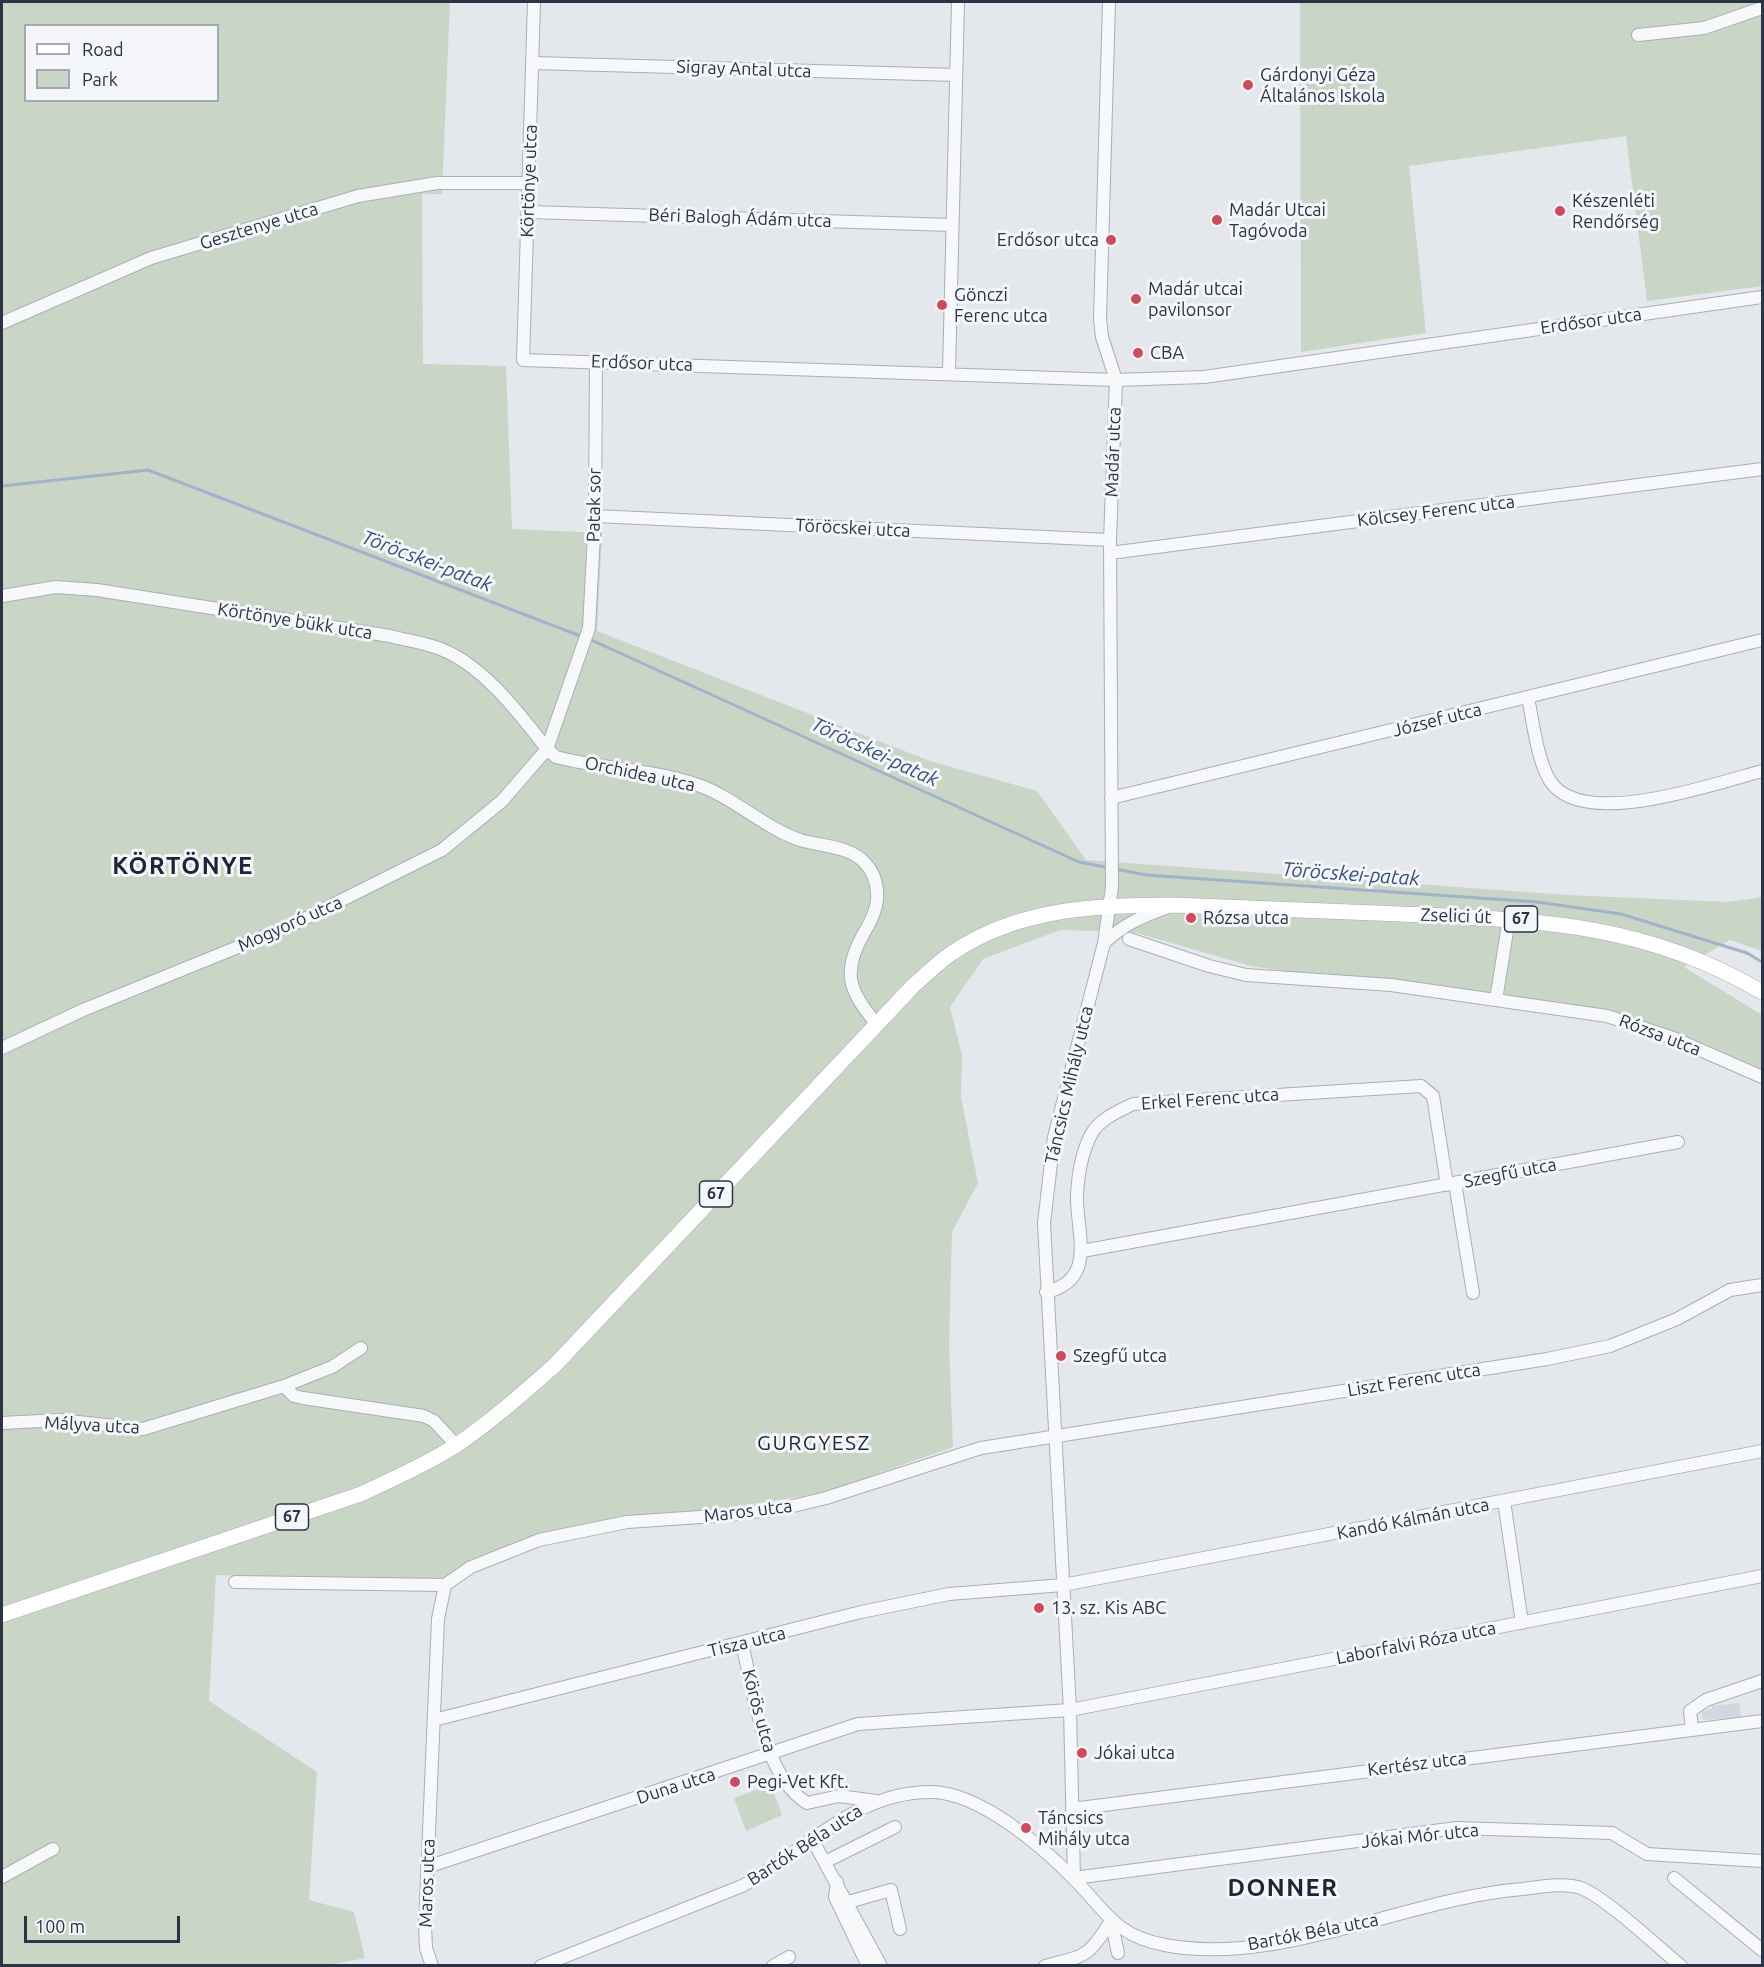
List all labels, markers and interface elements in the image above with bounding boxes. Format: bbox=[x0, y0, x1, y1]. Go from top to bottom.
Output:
legend bbox=[24, 24, 219, 102]
text: Road bbox=[82, 39, 124, 59]
street label: Sigray Antal utca bbox=[676, 56, 812, 82]
place label: Gárdonyi Géza Általános Iskola bbox=[1260, 64, 1385, 106]
text: Park bbox=[82, 69, 118, 89]
marker: Gárdonyi Géza Általános Iskola bbox=[1241, 78, 1255, 92]
street label: Körtönye utca bbox=[516, 124, 542, 238]
place label: Készenléti Rendőrség bbox=[1572, 190, 1659, 232]
street label: Gesztenye utca bbox=[197, 198, 321, 254]
place label: Madár Utcai Tagóvoda bbox=[1229, 199, 1326, 242]
street label: Béri Balogh Ádám utca bbox=[648, 204, 832, 232]
marker: Készenléti Rendőrség bbox=[1553, 204, 1567, 218]
marker: Madár Utcai Tagóvoda bbox=[1210, 213, 1224, 227]
place label: Erdősor utca bbox=[997, 229, 1099, 251]
marker: Erdősor utca bbox=[1104, 233, 1118, 247]
place label: Madár utcai pavilonsor bbox=[1148, 278, 1243, 320]
place label: Gönczi Ferenc utca bbox=[954, 284, 1048, 326]
marker: Madár utcai pavilonsor bbox=[1129, 292, 1143, 306]
marker: Gönczi Ferenc utca bbox=[935, 298, 949, 312]
street label: Erdősor utca bbox=[1539, 303, 1643, 339]
place label: CBA bbox=[1150, 342, 1184, 364]
marker: CBA bbox=[1131, 346, 1145, 360]
street label: Erdősor utca bbox=[591, 350, 693, 376]
street label: Madár utca bbox=[1101, 406, 1125, 498]
street label: Patak sor bbox=[583, 468, 605, 542]
street label: Kölcsey Ferenc utca bbox=[1356, 491, 1516, 531]
street label: Töröcskei utca bbox=[795, 514, 911, 542]
water label: Töröcskei-patak bbox=[358, 525, 496, 597]
street label: Körtönye bükk utca bbox=[216, 598, 374, 644]
street label: József utca bbox=[1390, 698, 1484, 742]
water label: Töröcskei-patak bbox=[807, 712, 943, 792]
street label: Orchidea utca bbox=[583, 752, 697, 796]
district label: KÖRTÖNYE bbox=[112, 852, 254, 880]
water label: Töröcskei-patak bbox=[1281, 857, 1421, 891]
street label: Mogyoró utca bbox=[234, 891, 346, 957]
street label: Zselici út bbox=[1420, 904, 1492, 928]
road number: 67 bbox=[1504, 906, 1538, 932]
place label: Rózsa utca bbox=[1203, 907, 1289, 929]
marker: Rózsa utca bbox=[1184, 911, 1198, 925]
street label: Táncsics Mihály utca bbox=[1040, 1004, 1098, 1166]
street label: Rózsa utca bbox=[1616, 1010, 1704, 1060]
street label: Erkel Ferenc utca bbox=[1140, 1083, 1280, 1115]
street label: Szegfű utca bbox=[1462, 1153, 1558, 1193]
road number: 67 bbox=[700, 1181, 732, 1207]
place label: Szegfű utca bbox=[1073, 1345, 1167, 1367]
marker: Szegfű utca bbox=[1054, 1349, 1068, 1363]
street label: Liszt Ferenc utca bbox=[1346, 1359, 1482, 1401]
street label: Mályva utca bbox=[44, 1412, 140, 1438]
district label: GURGYESZ bbox=[757, 1430, 871, 1456]
street label: Kandó Kálmán utca bbox=[1335, 1494, 1491, 1544]
street label: Maros utca bbox=[702, 1495, 794, 1527]
road number: 67 bbox=[276, 1504, 308, 1530]
place label: 13. sz. Kis ABC bbox=[1051, 1597, 1166, 1619]
marker: 13. sz. Kis ABC bbox=[1032, 1601, 1046, 1615]
street label: Laborfalvi Róza utca bbox=[1334, 1617, 1498, 1669]
street label: Tisza utca bbox=[706, 1622, 788, 1662]
street label: Körös utca bbox=[738, 1667, 780, 1755]
place label: Jókai utca bbox=[1094, 1742, 1175, 1764]
marker: Jókai utca bbox=[1075, 1746, 1089, 1760]
street label: Kertész utca bbox=[1366, 1747, 1468, 1781]
street label: Duna utca bbox=[634, 1763, 718, 1809]
place label: Pegi-Vet Kft. bbox=[747, 1771, 849, 1793]
marker: Pegi-Vet Kft. bbox=[728, 1775, 742, 1789]
street label: Bartók Béla utca bbox=[743, 1800, 867, 1890]
place label: Táncsics Mihály utca bbox=[1038, 1807, 1130, 1850]
street label: Jókai Mór utca bbox=[1360, 1819, 1480, 1853]
marker: Táncsics Mihály utca bbox=[1019, 1821, 1033, 1835]
street label: Maros utca bbox=[415, 1838, 439, 1928]
district label: DONNER bbox=[1227, 1874, 1339, 1902]
scale bar bbox=[27, 1904, 183, 1942]
street label: Bartók Béla utca bbox=[1246, 1909, 1380, 1955]
text: 100 m bbox=[35, 1916, 85, 1936]

